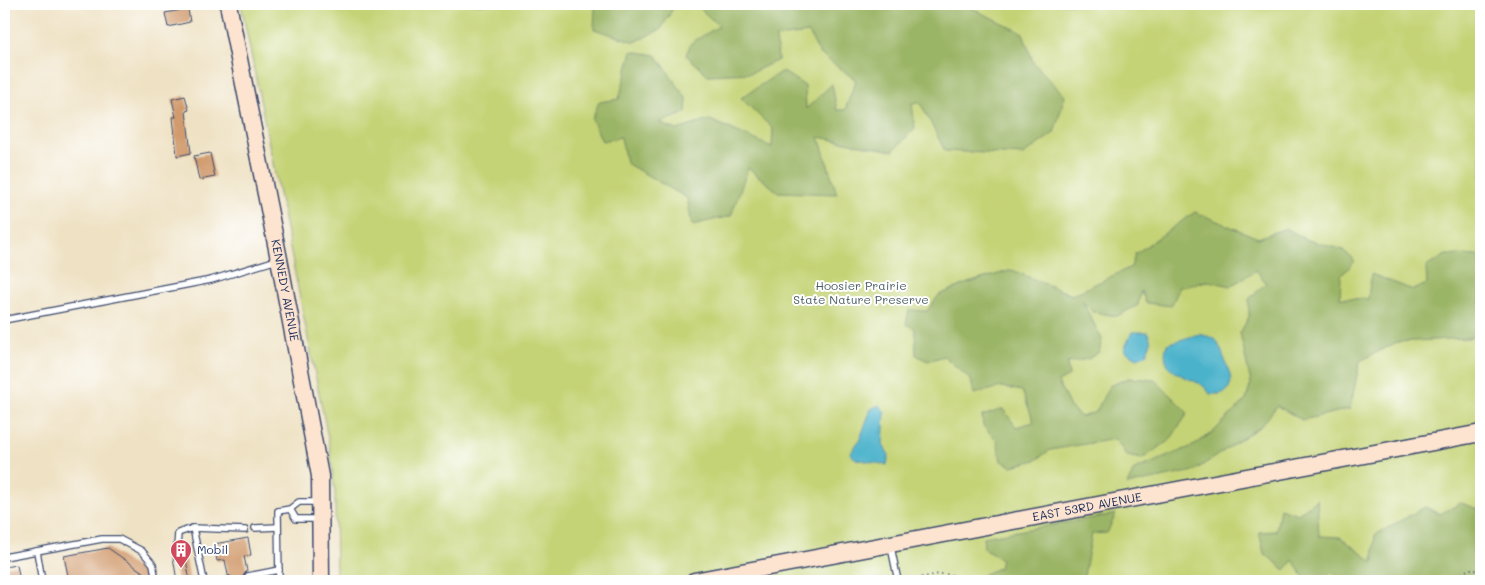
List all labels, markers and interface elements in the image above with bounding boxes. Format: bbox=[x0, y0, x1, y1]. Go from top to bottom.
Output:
street label: KENNEDY AVENUE bbox=[268, 238, 303, 343]
park label: Hoosier Prairie State Nature Preserve bbox=[793, 277, 929, 307]
street label: EAST 53RD AVENUE bbox=[1031, 488, 1143, 524]
building icon: Mobil bbox=[169, 538, 193, 569]
place label: Mobil bbox=[197, 541, 228, 557]

